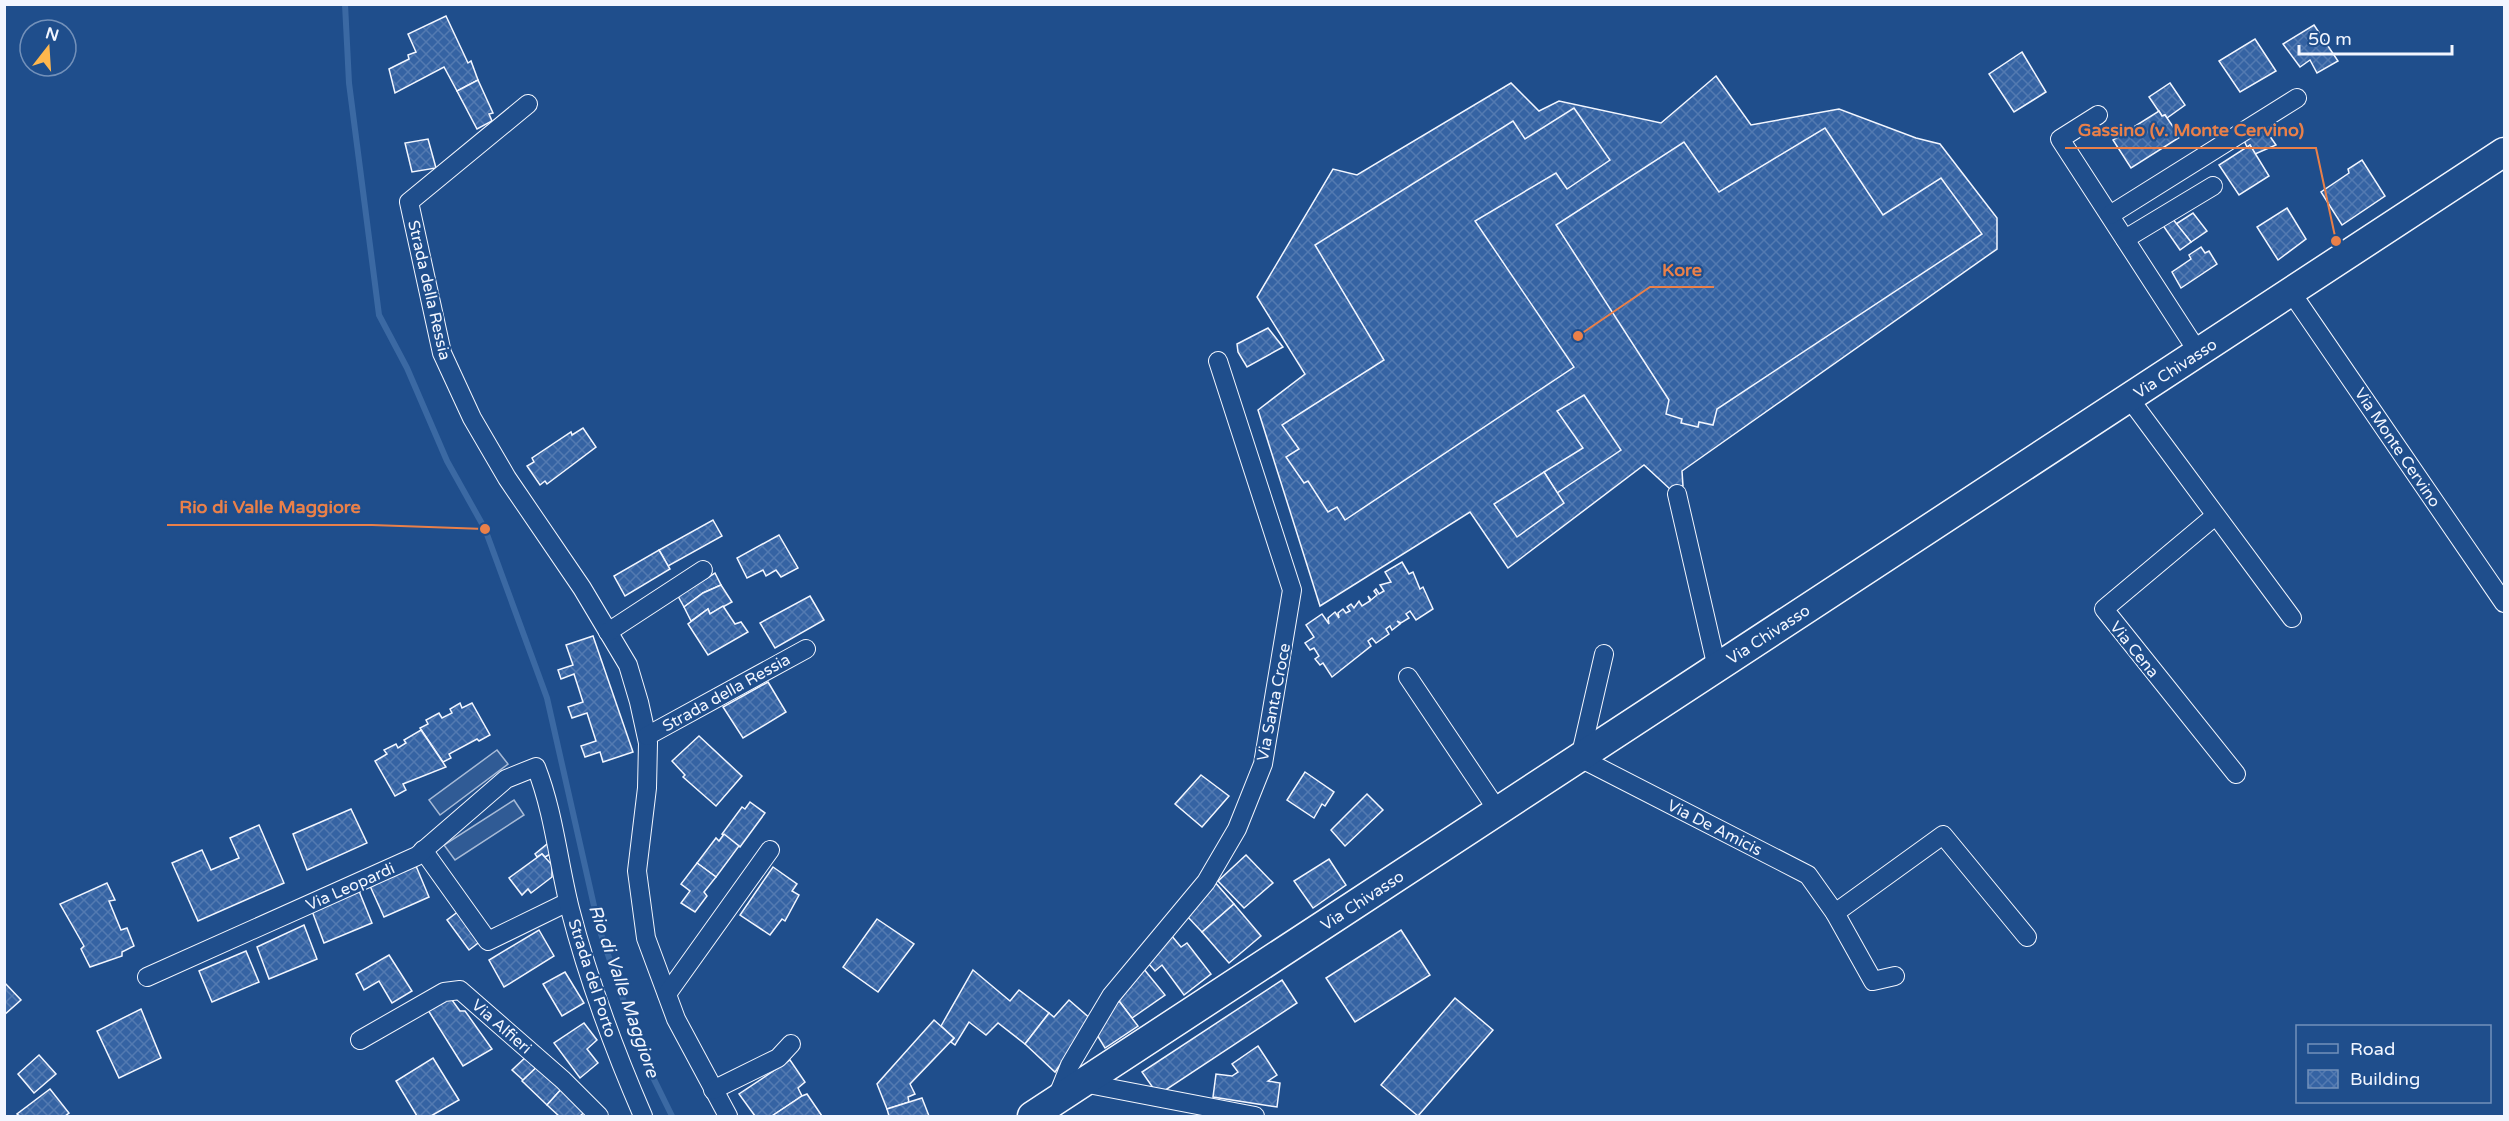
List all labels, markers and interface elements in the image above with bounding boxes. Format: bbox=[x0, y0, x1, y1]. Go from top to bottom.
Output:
north arrow bbox=[18, 18, 78, 78]
scale bar bbox=[2299, 18, 2452, 56]
text: N bbox=[43, 23, 61, 46]
text: 50 m bbox=[2308, 28, 2352, 50]
callout: Gassino (v. Monte Cervino) bbox=[2065, 112, 2316, 148]
text: Gassino (v. Monte Cervino) bbox=[2078, 119, 2305, 141]
street label: Strada della Ressia bbox=[403, 218, 455, 362]
callout: Kore bbox=[1650, 251, 1714, 287]
text: Kore bbox=[1662, 259, 1702, 281]
street label: Via Chivasso bbox=[2130, 334, 2221, 403]
street label: Via Monte Cervino bbox=[2350, 384, 2445, 511]
callout: Rio di Valle Maggiore bbox=[167, 489, 372, 525]
text: Rio di Valle Maggiore bbox=[179, 496, 361, 518]
street label: Via Chivasso bbox=[1723, 600, 1814, 669]
street label: Via Cena bbox=[2105, 617, 2163, 682]
street label: Via Santa Croce bbox=[1253, 641, 1295, 763]
street label: Strada della Ressia bbox=[659, 649, 794, 736]
street label: Via De Amicis bbox=[1664, 795, 1765, 860]
street label: Via Leopardi bbox=[303, 858, 398, 915]
street label: Via Chivasso bbox=[1317, 866, 1408, 935]
water label: Rio di Valle Maggiore bbox=[584, 902, 664, 1081]
street label: Strada del Porto bbox=[563, 917, 621, 1040]
street label: Via Alfieri bbox=[467, 995, 536, 1058]
legend bbox=[2296, 1025, 2491, 1103]
text: Road bbox=[2350, 1038, 2395, 1060]
text: Building bbox=[2350, 1068, 2420, 1090]

